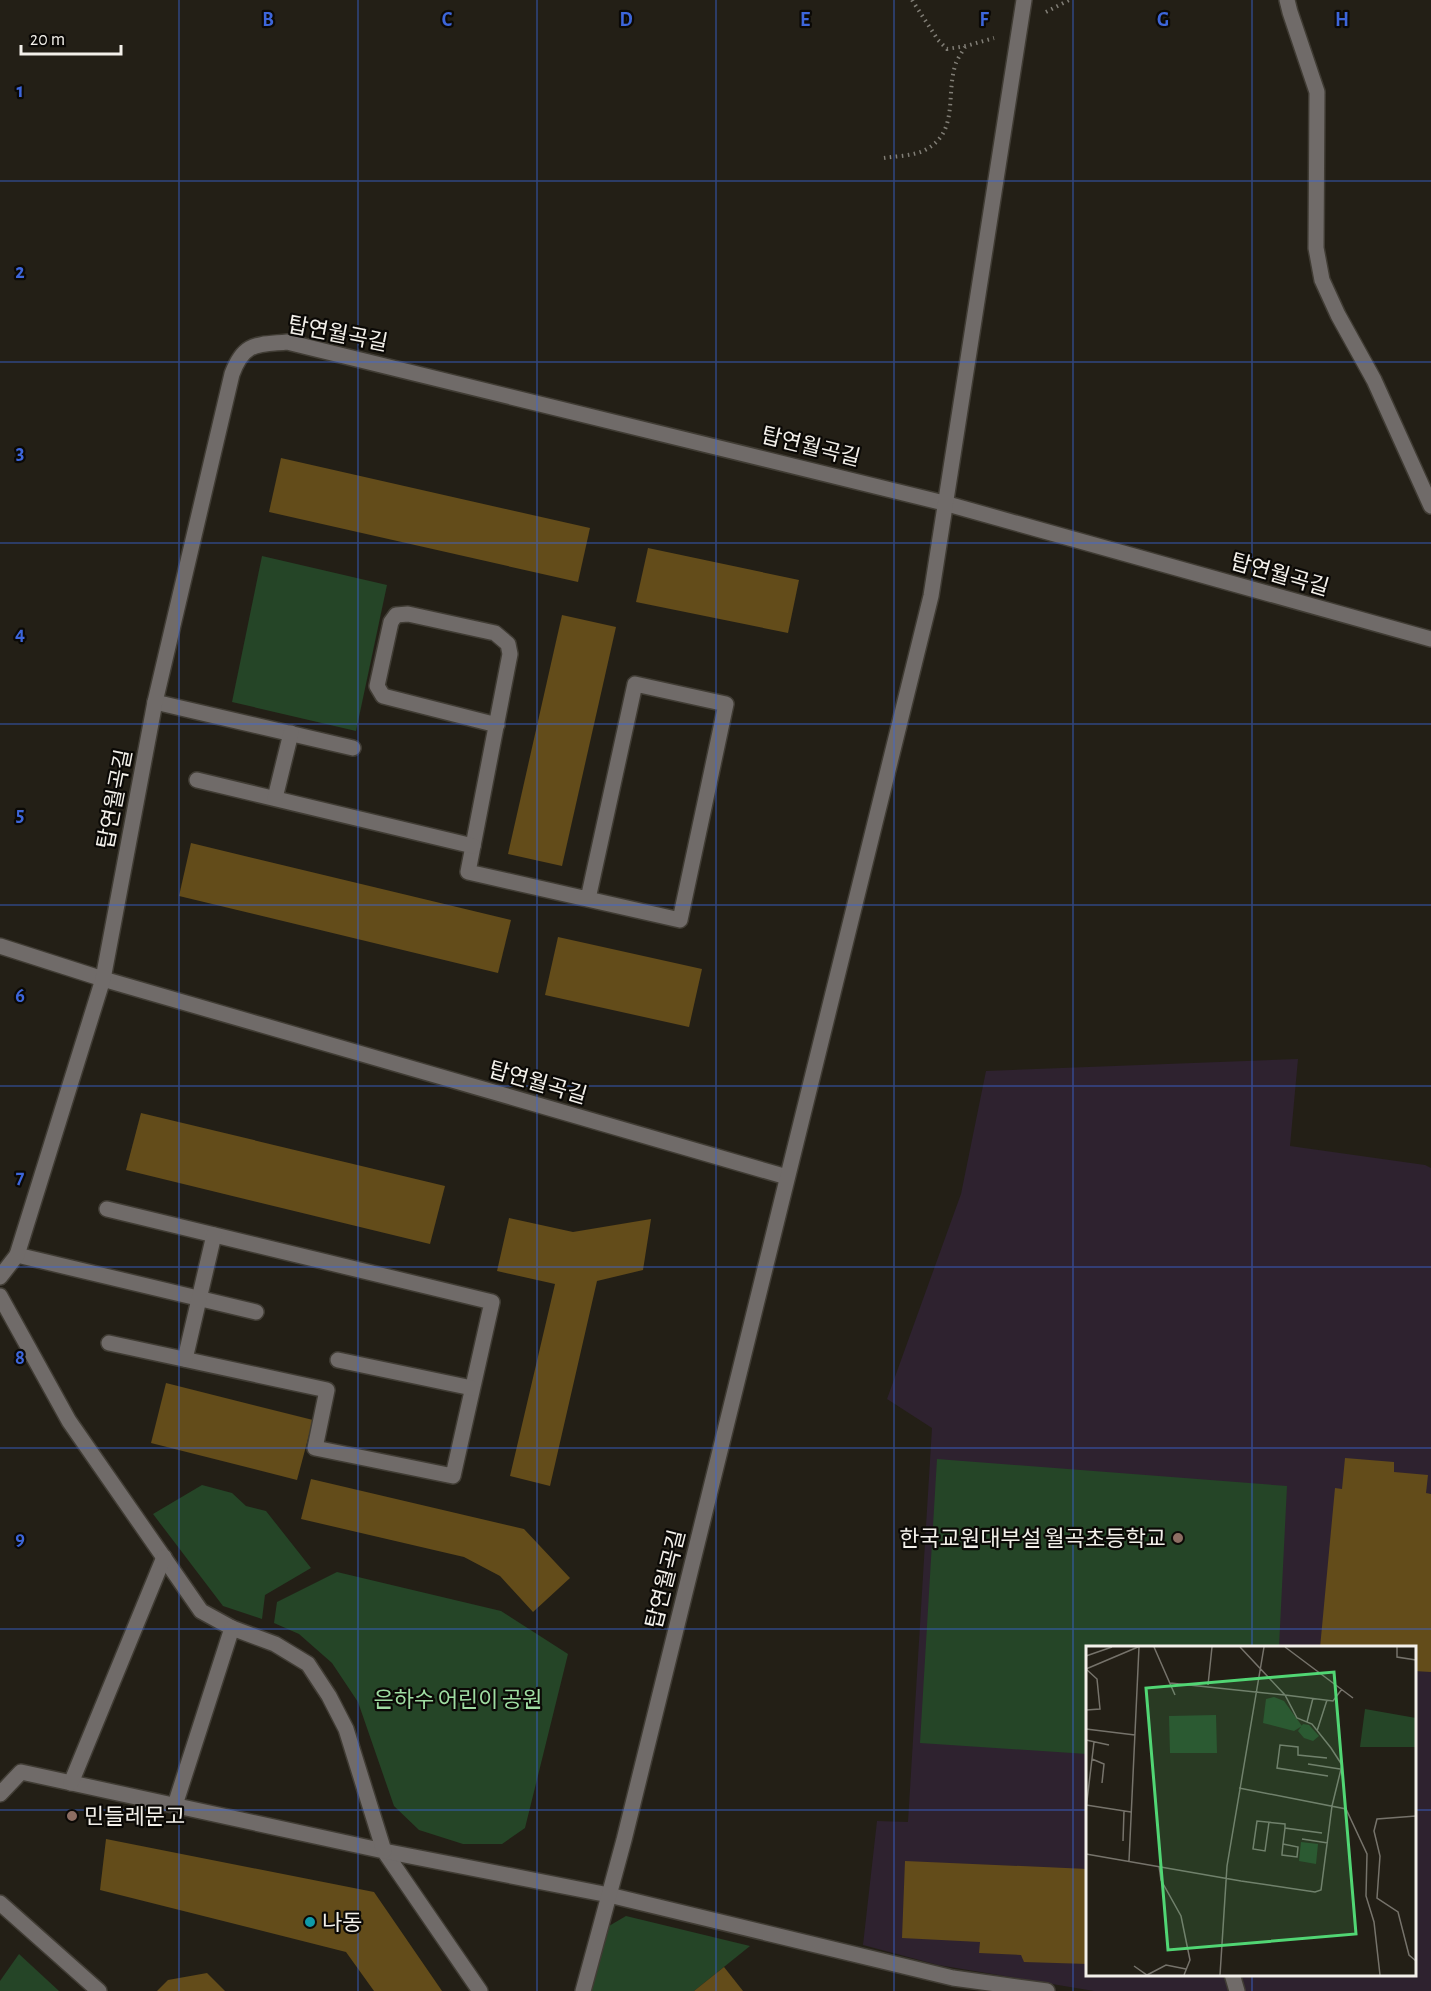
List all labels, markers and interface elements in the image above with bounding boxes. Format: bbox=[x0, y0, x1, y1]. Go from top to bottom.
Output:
text: B bbox=[262, 10, 274, 30]
text: C bbox=[442, 10, 453, 30]
text: D bbox=[619, 10, 633, 30]
text: E bbox=[800, 10, 810, 30]
text: F bbox=[979, 10, 989, 30]
text: G bbox=[1157, 10, 1169, 30]
text: H bbox=[1335, 10, 1349, 30]
scale bar bbox=[21, 18, 122, 56]
text: 20 m bbox=[30, 31, 65, 49]
text: 1 bbox=[16, 81, 24, 101]
text: 2 bbox=[15, 262, 25, 282]
street label: 탑연월곡길 bbox=[286, 313, 390, 354]
street label: 탑연월곡길 bbox=[759, 423, 863, 470]
text: 3 bbox=[16, 443, 24, 463]
street label: 탑연월곡길 bbox=[1228, 549, 1332, 599]
text: 4 bbox=[15, 624, 25, 644]
street label: 탑연월곡길 bbox=[94, 747, 135, 851]
text: 5 bbox=[16, 805, 24, 825]
text: 6 bbox=[15, 986, 25, 1006]
street label: 탑연월곡길 bbox=[486, 1057, 590, 1107]
text: 7 bbox=[16, 1167, 25, 1187]
text: 8 bbox=[15, 1348, 25, 1368]
street label: 탑연월곡길 bbox=[642, 1527, 689, 1631]
place label: 한국교원대부설 월곡초등학교 bbox=[899, 1527, 1166, 1550]
text: 9 bbox=[15, 1529, 25, 1549]
marker: 한국교원대부설 월곡초등학교 bbox=[1171, 1531, 1185, 1545]
inset map bbox=[1086, 1646, 1416, 1976]
park label: 은하수 어린이 공원 bbox=[373, 1688, 543, 1711]
place label: 민들레문고 bbox=[84, 1805, 185, 1828]
marker: 민들레문고 bbox=[65, 1809, 79, 1823]
place label: 나동 bbox=[322, 1912, 362, 1934]
marker: 나동 bbox=[303, 1915, 317, 1929]

